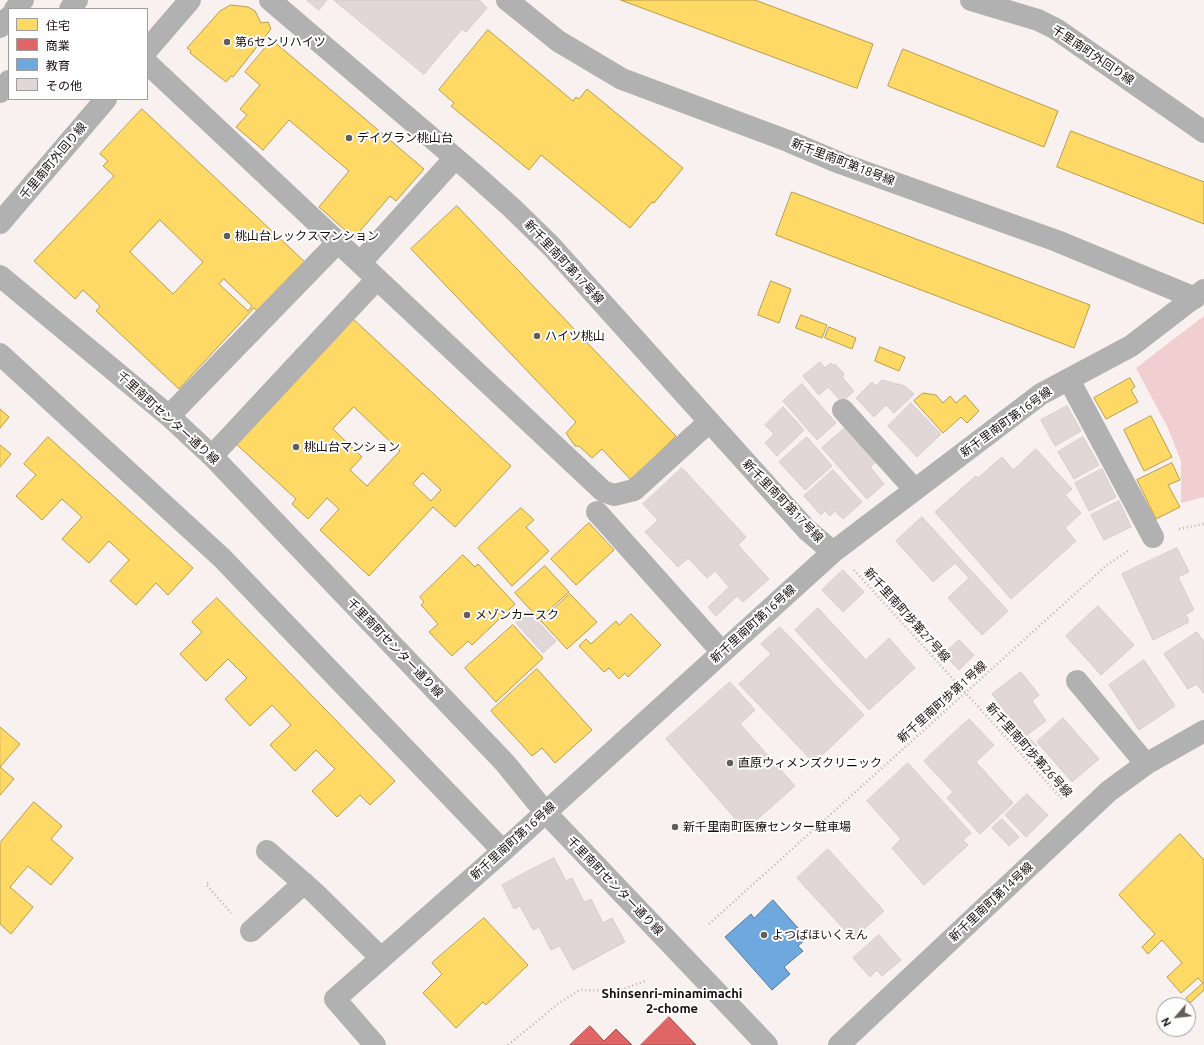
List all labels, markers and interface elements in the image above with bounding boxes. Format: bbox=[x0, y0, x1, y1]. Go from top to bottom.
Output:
legend bbox=[8, 8, 148, 100]
text: 住宅 bbox=[46, 19, 70, 32]
street label: 千里南町外回り線 bbox=[1049, 22, 1137, 88]
place label: 第6センリハイツ bbox=[235, 35, 326, 49]
marker: 第6センリハイツ bbox=[222, 37, 232, 47]
text: 商業 bbox=[46, 39, 70, 52]
text: 教育 bbox=[46, 59, 70, 72]
text: その他 bbox=[46, 79, 82, 92]
street label: 千里南町外回り線 bbox=[17, 120, 89, 202]
place label: デイグラン桃山台 bbox=[357, 131, 453, 145]
marker: デイグラン桃山台 bbox=[344, 133, 354, 143]
street label: 新千里南町第18号線 bbox=[789, 136, 897, 188]
street label: 新千里南町第17号線 bbox=[521, 217, 607, 307]
place label: 桃山台レックスマンション bbox=[235, 229, 379, 243]
marker: 桃山台レックスマンション bbox=[222, 231, 232, 241]
place label: ハイツ桃山 bbox=[545, 329, 605, 343]
marker: ハイツ桃山 bbox=[532, 331, 542, 341]
street label: 千里南町センター通り線 bbox=[114, 368, 222, 468]
street label: 新千里南町第16号線 bbox=[957, 384, 1055, 460]
place label: 桃山台マンション bbox=[304, 440, 400, 454]
marker: 桃山台マンション bbox=[291, 442, 301, 452]
street label: 新千里南町第17号線 bbox=[740, 457, 826, 545]
street label: 新千里南町歩第27号線 bbox=[861, 565, 953, 665]
street label: 新千里南町第16号線 bbox=[707, 582, 799, 666]
street label: 千里南町センター通り線 bbox=[344, 596, 446, 700]
place label: メゾンカースク bbox=[475, 608, 559, 622]
marker: メゾンカースク bbox=[462, 610, 472, 620]
street label: 新千里南町歩第1号線 bbox=[895, 658, 989, 746]
street label: 新千里南町歩第26号線 bbox=[983, 700, 1075, 800]
place label: 直原ウィメンズクリニック bbox=[738, 756, 882, 770]
marker: 直原ウィメンズクリニック bbox=[725, 758, 735, 768]
street label: 新千里南町第16号線 bbox=[467, 799, 559, 883]
place label: 新千里南町医療センター駐車場 bbox=[683, 820, 851, 834]
marker: 新千里南町医療センター駐車場 bbox=[670, 822, 680, 832]
street label: 千里南町センター通り線 bbox=[564, 834, 666, 938]
street label: 新千里南町第14号線 bbox=[946, 859, 1036, 945]
place label: よつばほいくえん bbox=[772, 928, 868, 942]
marker: よつばほいくえん bbox=[759, 930, 769, 940]
district label: Shinsenri-minamimachi 2-chome bbox=[602, 986, 742, 1017]
north arrow bbox=[1156, 997, 1196, 1037]
text: N bbox=[1159, 1016, 1174, 1029]

